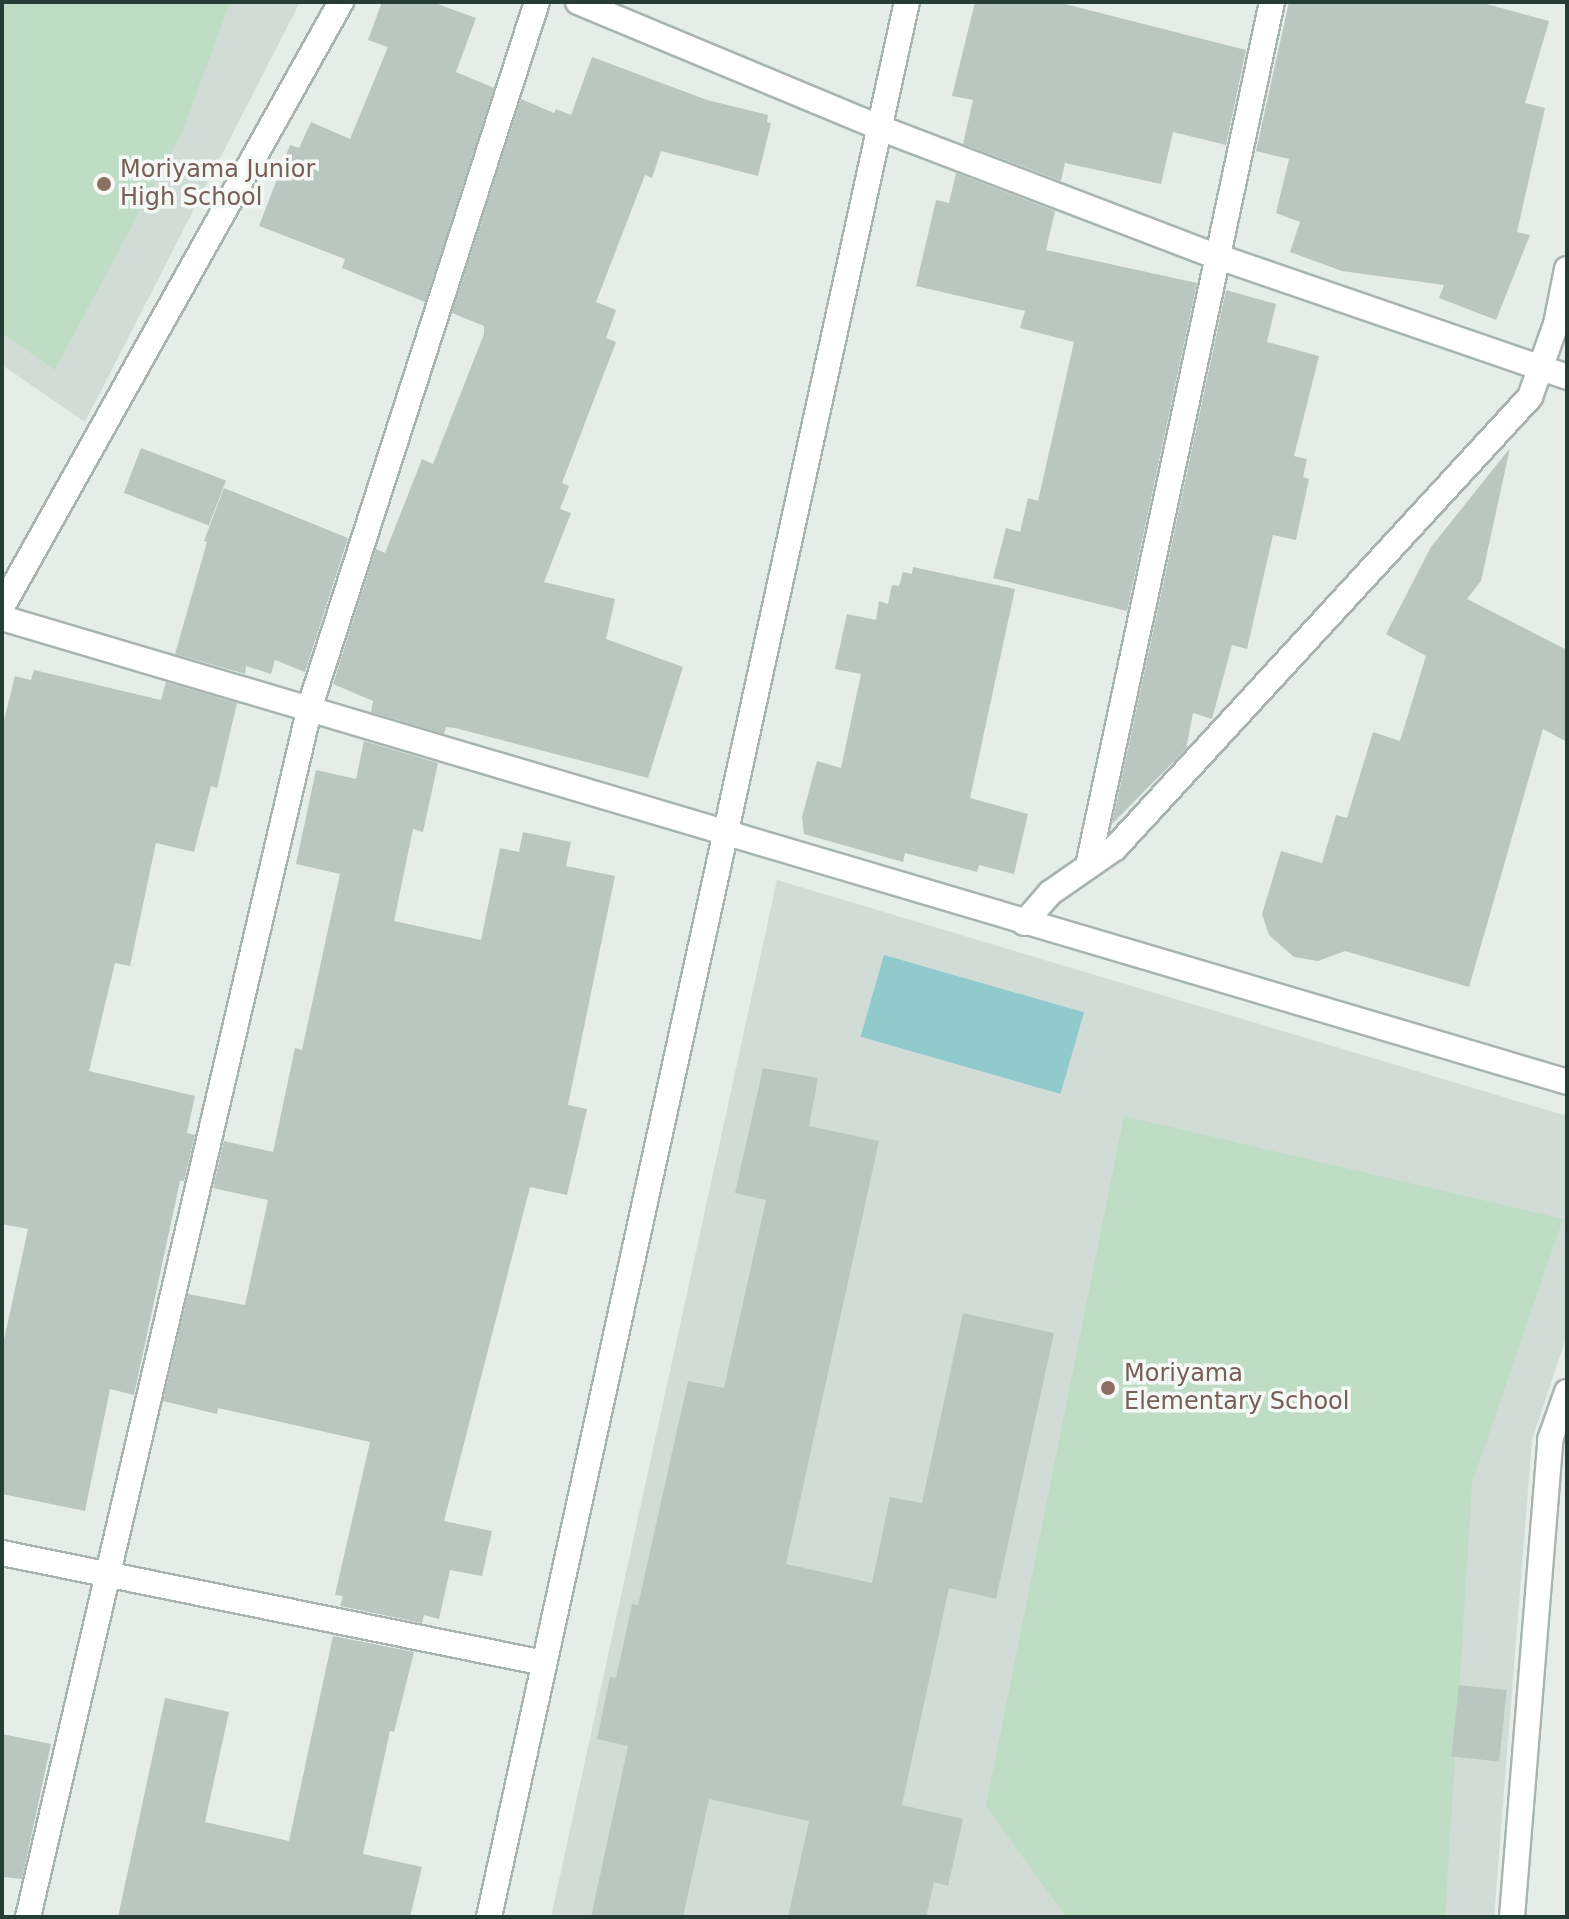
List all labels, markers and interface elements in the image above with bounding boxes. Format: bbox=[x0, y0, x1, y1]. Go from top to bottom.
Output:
place label: Moriyama Junior High School bbox=[120, 156, 315, 212]
marker: Moriyama Junior High School bbox=[95, 175, 113, 193]
place label: Moriyama Elementary School bbox=[1124, 1360, 1349, 1416]
marker: Moriyama Elementary School bbox=[1099, 1379, 1117, 1397]

